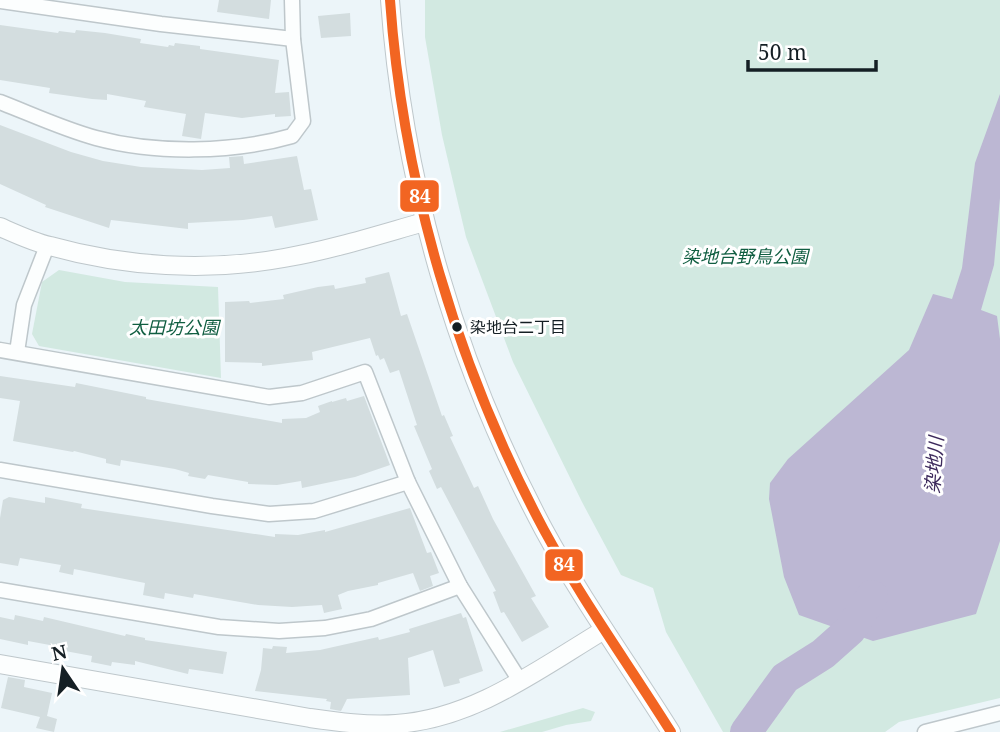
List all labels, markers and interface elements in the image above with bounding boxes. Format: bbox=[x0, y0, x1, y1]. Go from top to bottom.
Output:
scale bar bbox=[748, 28, 876, 72]
text: 50 m bbox=[758, 38, 807, 66]
line badge: 84 bbox=[399, 179, 440, 213]
text: 84 bbox=[409, 183, 431, 209]
park label: 染地台野鳥公園 bbox=[682, 244, 811, 268]
park label: 太田坊公園 bbox=[129, 315, 222, 339]
place label: 染地台二丁目 bbox=[470, 316, 566, 338]
marker: 染地台二丁目 bbox=[450, 320, 464, 334]
water label: 染地川 bbox=[919, 434, 949, 494]
line badge: 84 bbox=[544, 548, 584, 582]
text: 84 bbox=[553, 551, 575, 577]
north arrow bbox=[28, 634, 98, 704]
text: N bbox=[49, 638, 69, 667]

